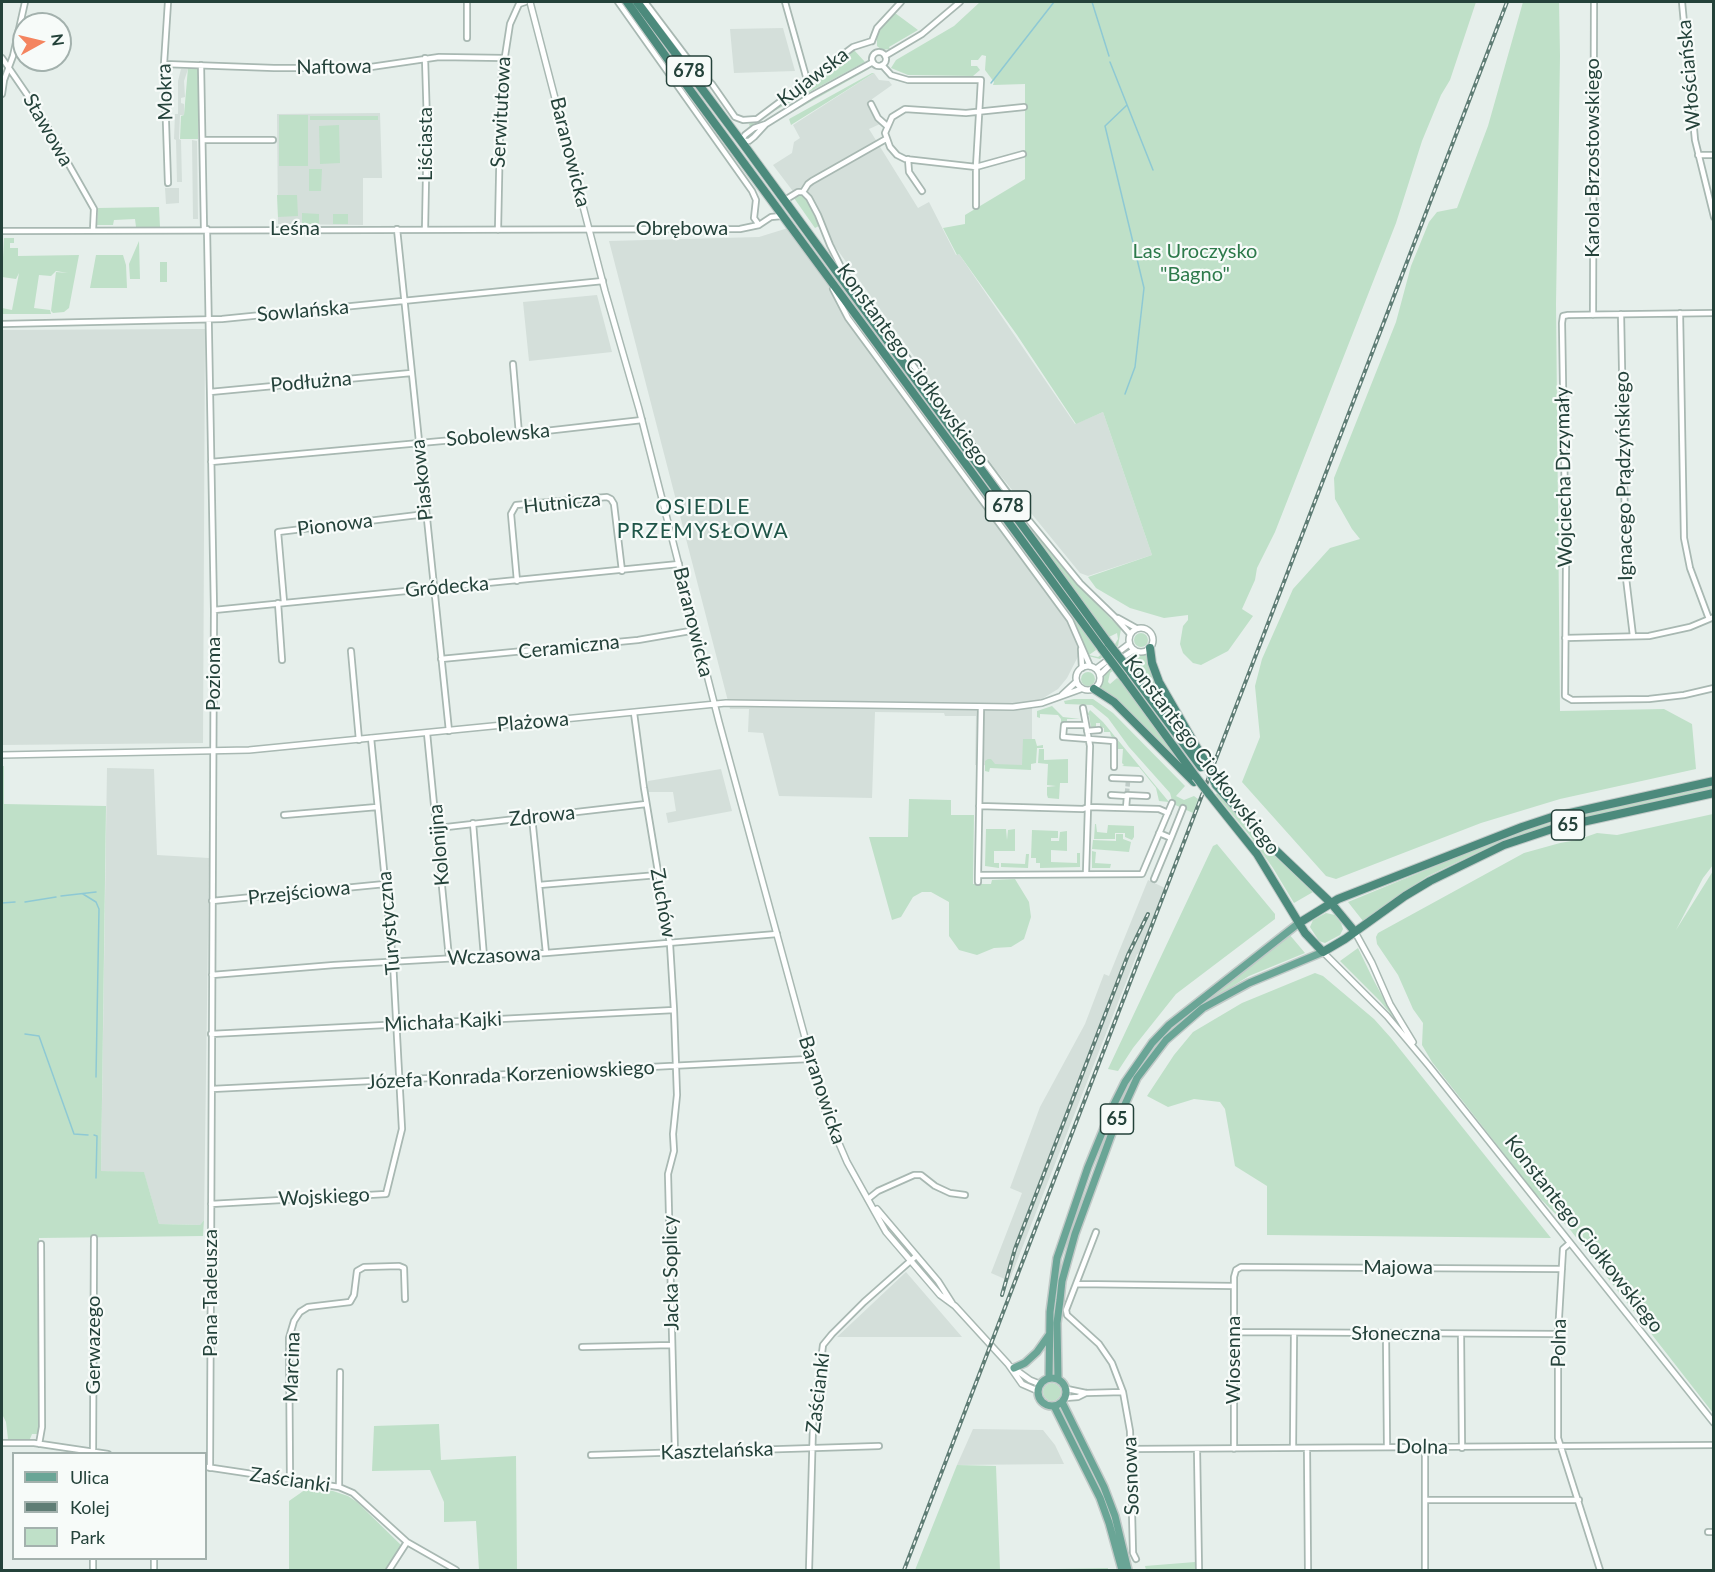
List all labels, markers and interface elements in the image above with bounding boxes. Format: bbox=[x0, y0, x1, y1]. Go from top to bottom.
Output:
north arrow bbox=[12, 12, 72, 72]
street label: Włościańska bbox=[1672, 19, 1706, 131]
text: N bbox=[48, 32, 69, 47]
street label: Kujawska bbox=[773, 42, 853, 112]
street label: Naftowa bbox=[296, 54, 372, 80]
street label: Serwitutowa bbox=[486, 56, 516, 168]
road number: 678 bbox=[666, 56, 712, 86]
street label: Karola Brzostowskiego bbox=[1581, 58, 1605, 258]
street label: Mokra bbox=[152, 63, 178, 121]
street label: Stawowa bbox=[18, 89, 78, 171]
street label: Baranowicka bbox=[545, 95, 595, 209]
street label: Liściasta bbox=[414, 107, 438, 181]
street label: Leśna bbox=[270, 217, 320, 241]
street label: Obrębowa bbox=[636, 217, 728, 241]
park label: Las Uroczysko "Bagno" bbox=[1133, 240, 1257, 287]
street label: Konstantego Ciołkowskiego bbox=[832, 259, 994, 471]
street label: Sowlańska bbox=[256, 295, 350, 327]
street label: Podłużna bbox=[269, 366, 353, 398]
street label: Ignacego Prądzyńskiego bbox=[1610, 371, 1638, 581]
street label: Wojciecha Drzymały bbox=[1550, 386, 1578, 568]
street label: Sobolewska bbox=[445, 419, 551, 451]
street label: Piaskowa bbox=[406, 438, 438, 522]
street label: Hutnicza bbox=[522, 487, 602, 519]
road number: 678 bbox=[986, 491, 1030, 521]
district label: OSIEDLE PRZEMYSŁOWA bbox=[617, 494, 789, 544]
street label: Pionowa bbox=[296, 508, 374, 542]
street label: Baranowicka bbox=[668, 565, 718, 679]
street label: Gródecka bbox=[404, 571, 490, 603]
street label: Ceramiczna bbox=[517, 630, 621, 664]
street label: Pozioma bbox=[202, 637, 226, 711]
street label: Konstantego Ciołkowskiego bbox=[1119, 650, 1285, 860]
street label: Plażowa bbox=[496, 707, 570, 737]
street label: Zdrowa bbox=[508, 801, 576, 831]
street label: Kolonijna bbox=[423, 803, 455, 887]
road number: 65 bbox=[1552, 810, 1584, 840]
street label: Zuchów bbox=[645, 866, 681, 940]
street label: Turystyczna bbox=[373, 870, 405, 976]
street label: Przejściowa bbox=[247, 876, 351, 910]
street label: Wczasowa bbox=[447, 942, 541, 970]
street label: Michała Kajki bbox=[383, 1007, 503, 1037]
street label: Baranowicka bbox=[793, 1033, 851, 1147]
street label: Józefa Konrada Korzeniowskiego bbox=[367, 1055, 655, 1095]
road number: 65 bbox=[1100, 1104, 1134, 1134]
street label: Konstantego Ciołkowskiego bbox=[1499, 1130, 1669, 1338]
street label: Wojskiego bbox=[278, 1183, 370, 1211]
street label: Jacka Soplicy bbox=[658, 1215, 684, 1331]
street label: Pana Tadeusza bbox=[199, 1229, 223, 1357]
street label: Majowa bbox=[1363, 1256, 1433, 1280]
street label: Gerwazego bbox=[82, 1296, 106, 1394]
street label: Wiosenna bbox=[1222, 1316, 1246, 1404]
street label: Polna bbox=[1547, 1318, 1571, 1368]
street label: Słoneczna bbox=[1351, 1322, 1441, 1346]
street label: Marcina bbox=[279, 1331, 305, 1403]
street label: Zaścianki bbox=[801, 1351, 835, 1435]
street label: Dolna bbox=[1396, 1435, 1448, 1459]
street label: Sosnowa bbox=[1118, 1436, 1144, 1516]
street label: Kasztelańska bbox=[660, 1437, 774, 1465]
legend bbox=[12, 1452, 207, 1560]
street label: Zaścianki bbox=[248, 1462, 332, 1498]
text: Ulica bbox=[70, 1466, 109, 1488]
text: Kolej bbox=[70, 1496, 110, 1518]
text: Park bbox=[70, 1526, 105, 1548]

